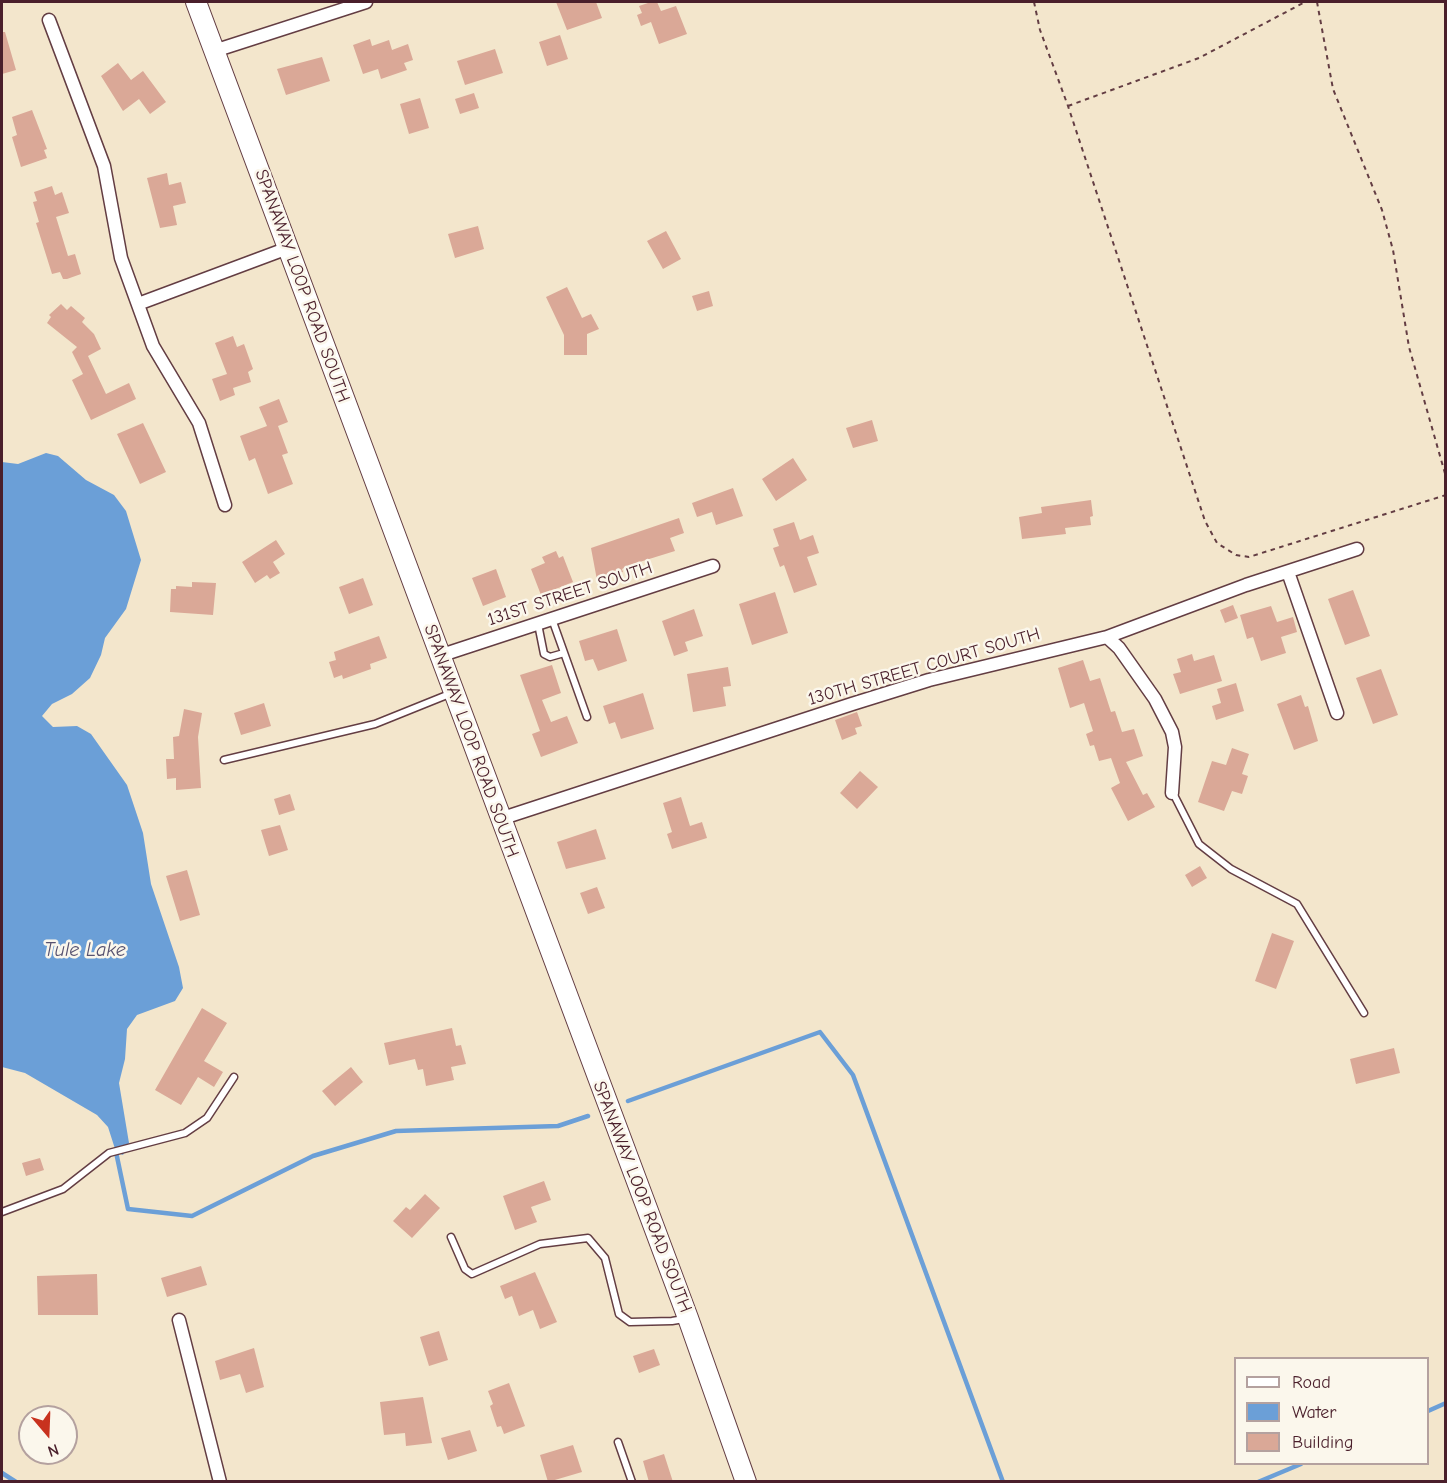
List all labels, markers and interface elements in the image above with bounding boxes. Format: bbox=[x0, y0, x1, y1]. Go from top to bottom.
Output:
street label: SPANAWAY LOOP ROAD SOUTH bbox=[250, 167, 354, 405]
street label: 131ST STREET SOUTH bbox=[485, 557, 655, 631]
street label: SPANAWAY LOOP ROAD SOUTH bbox=[419, 622, 523, 860]
street label: 130TH STREET COURT SOUTH bbox=[806, 623, 1042, 711]
water label: Tule Lake bbox=[44, 938, 126, 962]
street label: SPANAWAY LOOP ROAD SOUTH bbox=[588, 1078, 696, 1316]
legend bbox=[1234, 1357, 1429, 1465]
text: Road bbox=[1292, 1372, 1331, 1393]
text: Water bbox=[1292, 1402, 1336, 1423]
north arrow bbox=[18, 1405, 78, 1465]
text: Building bbox=[1292, 1432, 1354, 1453]
text: N bbox=[45, 1440, 61, 1460]

